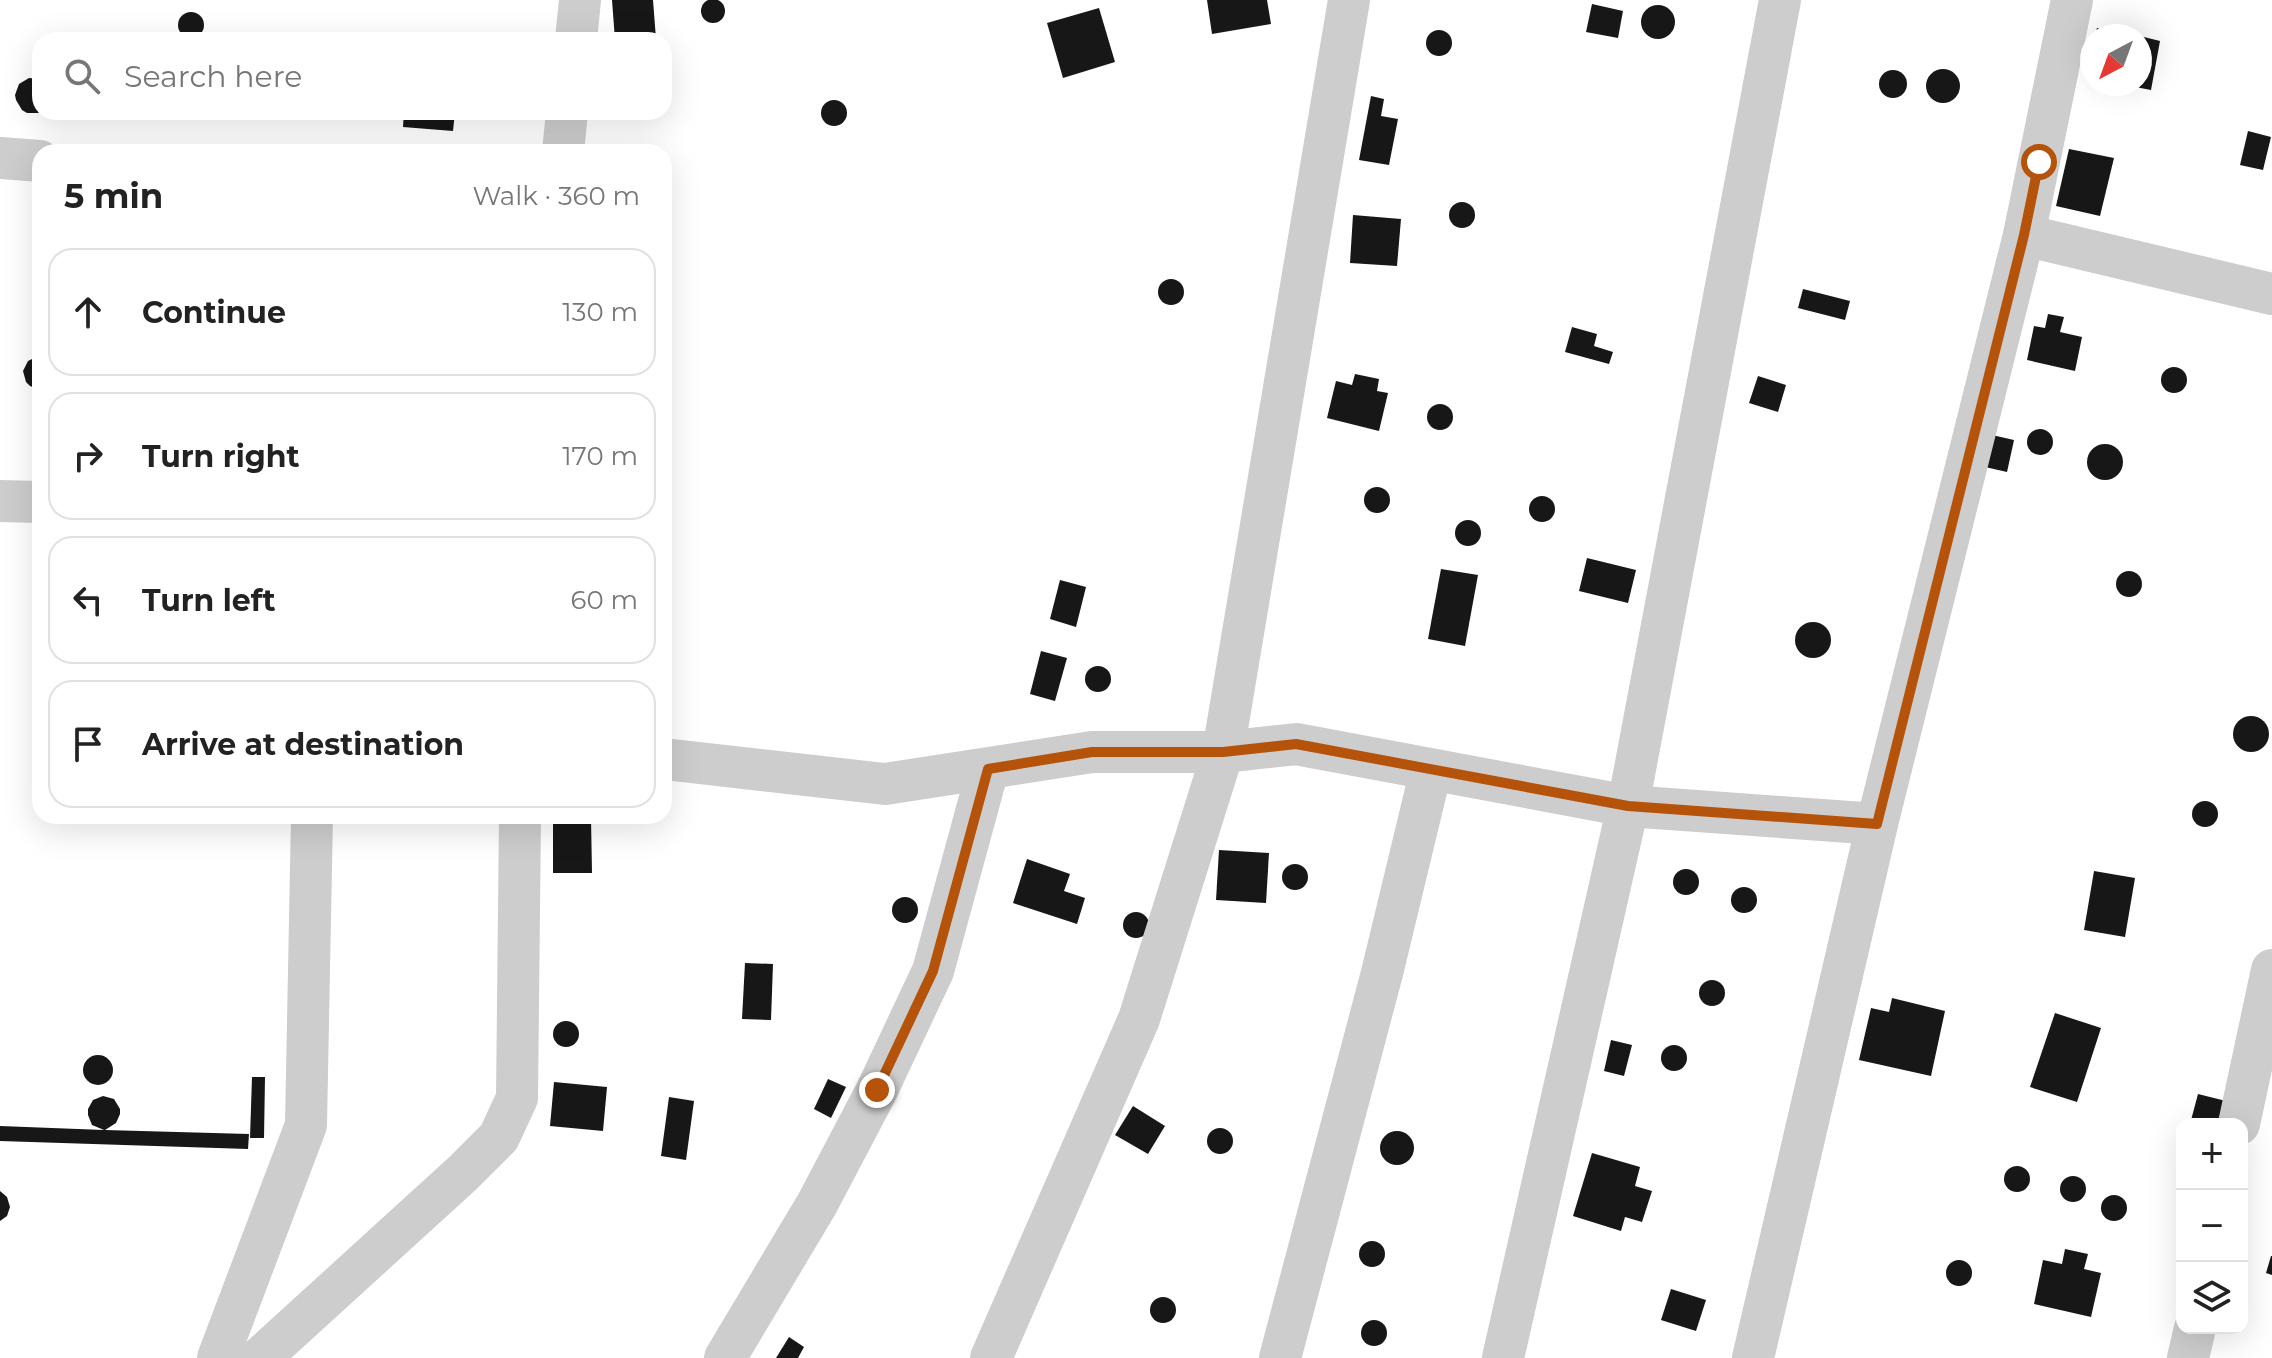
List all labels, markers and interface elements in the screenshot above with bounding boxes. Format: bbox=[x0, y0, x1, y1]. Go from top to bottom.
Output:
north arrow bbox=[2080, 24, 2152, 96]
search box bbox=[32, 32, 672, 120]
icon: search bbox=[60, 54, 104, 98]
text: Search here bbox=[124, 58, 302, 95]
route start bbox=[2021, 144, 2057, 180]
text: 5 min bbox=[64, 175, 163, 217]
text: Walk · 360 m bbox=[472, 180, 640, 212]
icon: ahead bbox=[66, 290, 110, 334]
text: Continue bbox=[142, 294, 286, 331]
text: 130 m bbox=[562, 296, 638, 328]
icon: right bbox=[66, 434, 110, 478]
text: Turn right bbox=[142, 438, 299, 475]
text: 170 m bbox=[562, 440, 638, 472]
icon: left bbox=[66, 578, 110, 622]
text: Turn left bbox=[142, 582, 275, 619]
text: 60 m bbox=[571, 584, 638, 616]
icon: arrive bbox=[66, 722, 110, 766]
text: Arrive at destination bbox=[142, 726, 464, 763]
route end bbox=[859, 1072, 895, 1108]
map controls bbox=[2176, 1118, 2248, 1334]
button: + bbox=[2176, 1118, 2248, 1190]
button: − bbox=[2176, 1190, 2248, 1262]
button: layers bbox=[2176, 1262, 2248, 1334]

